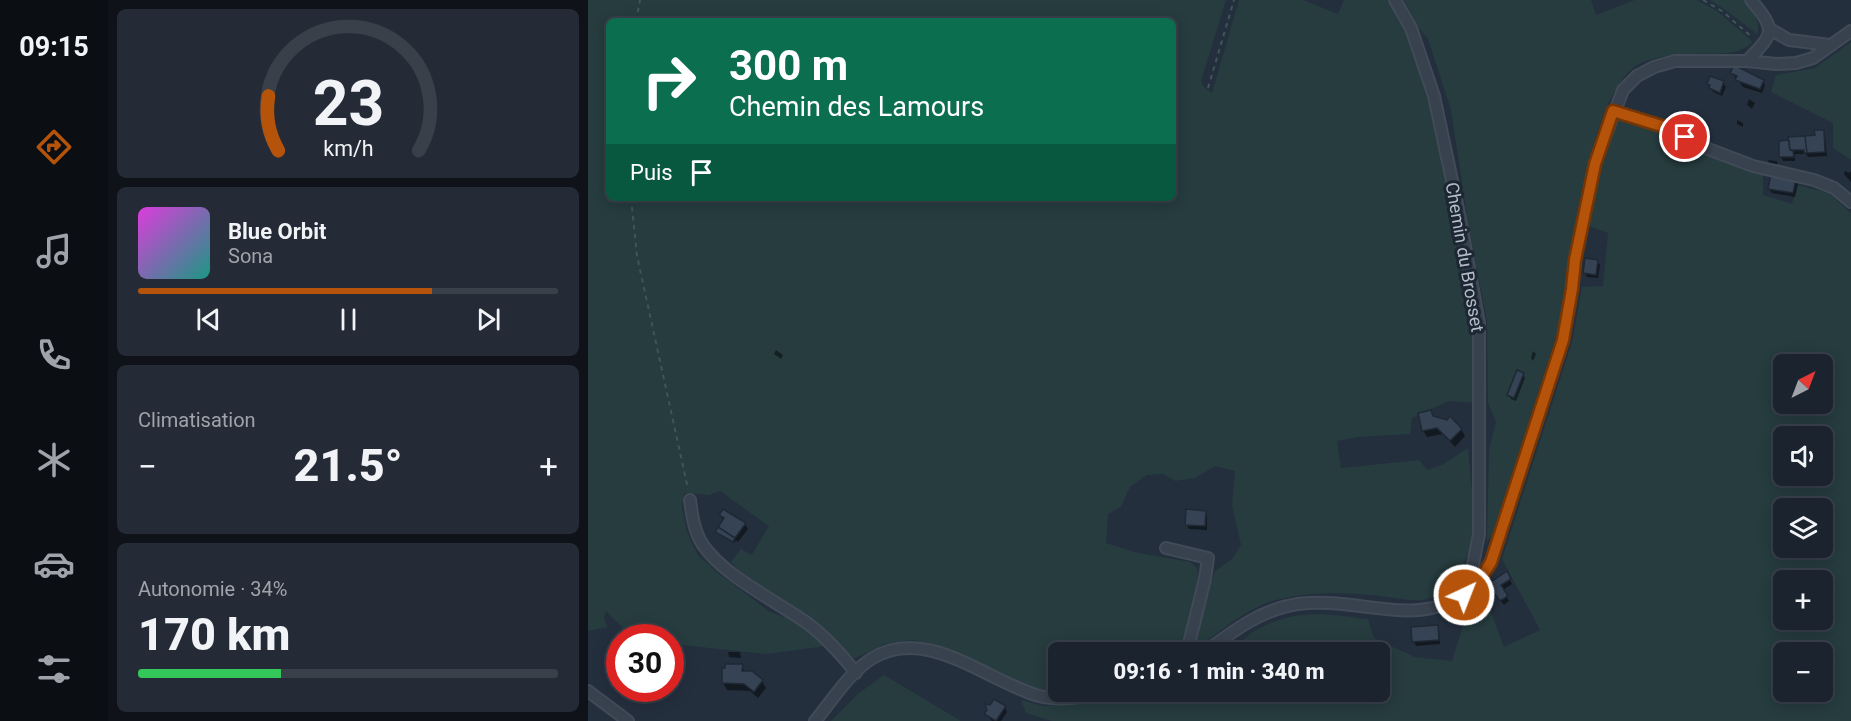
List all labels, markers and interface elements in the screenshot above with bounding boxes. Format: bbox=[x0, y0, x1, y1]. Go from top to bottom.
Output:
text: 09:15 bbox=[19, 31, 89, 63]
text: 300 m bbox=[729, 41, 848, 90]
icon: right bbox=[630, 42, 708, 120]
text: 23 bbox=[312, 67, 384, 140]
text: Chemin des Lamours bbox=[729, 91, 984, 123]
pin bbox=[1659, 111, 1710, 162]
icon: arrive bbox=[1668, 120, 1701, 153]
icon: directions bbox=[33, 126, 75, 168]
text: km/h bbox=[323, 136, 373, 161]
icon: arrive bbox=[685, 156, 718, 189]
text: Puis bbox=[630, 160, 673, 185]
street label: Chemin du Brosset bbox=[1441, 180, 1489, 334]
text: Blue Orbit bbox=[228, 219, 326, 244]
icon: music bbox=[33, 230, 75, 272]
text: Sona bbox=[228, 244, 273, 268]
icon: previous bbox=[192, 303, 225, 336]
icon: pause bbox=[332, 303, 365, 336]
icon: next bbox=[472, 303, 505, 336]
icon: phone bbox=[33, 334, 75, 376]
north arrow bbox=[1773, 354, 1833, 414]
map controls bbox=[1773, 354, 1833, 702]
text: Climatisation bbox=[138, 408, 256, 432]
button: sound bbox=[1773, 426, 1833, 486]
icon: climate bbox=[33, 439, 75, 481]
text: 21.5° bbox=[294, 439, 403, 492]
text: − bbox=[138, 447, 157, 486]
text: + bbox=[539, 447, 558, 486]
button: layers bbox=[1773, 498, 1833, 558]
icon: car bbox=[33, 543, 75, 585]
position arrow bbox=[1432, 563, 1496, 627]
button: + bbox=[1773, 570, 1833, 630]
text: Autonomie · 34% bbox=[138, 577, 287, 601]
text: 170 km bbox=[138, 608, 290, 661]
speed limit sign: 30 bbox=[606, 624, 684, 702]
button: − bbox=[1773, 642, 1833, 702]
icon: filters bbox=[33, 648, 75, 690]
text: 09:16 · 1 min · 340 m bbox=[1114, 659, 1324, 684]

